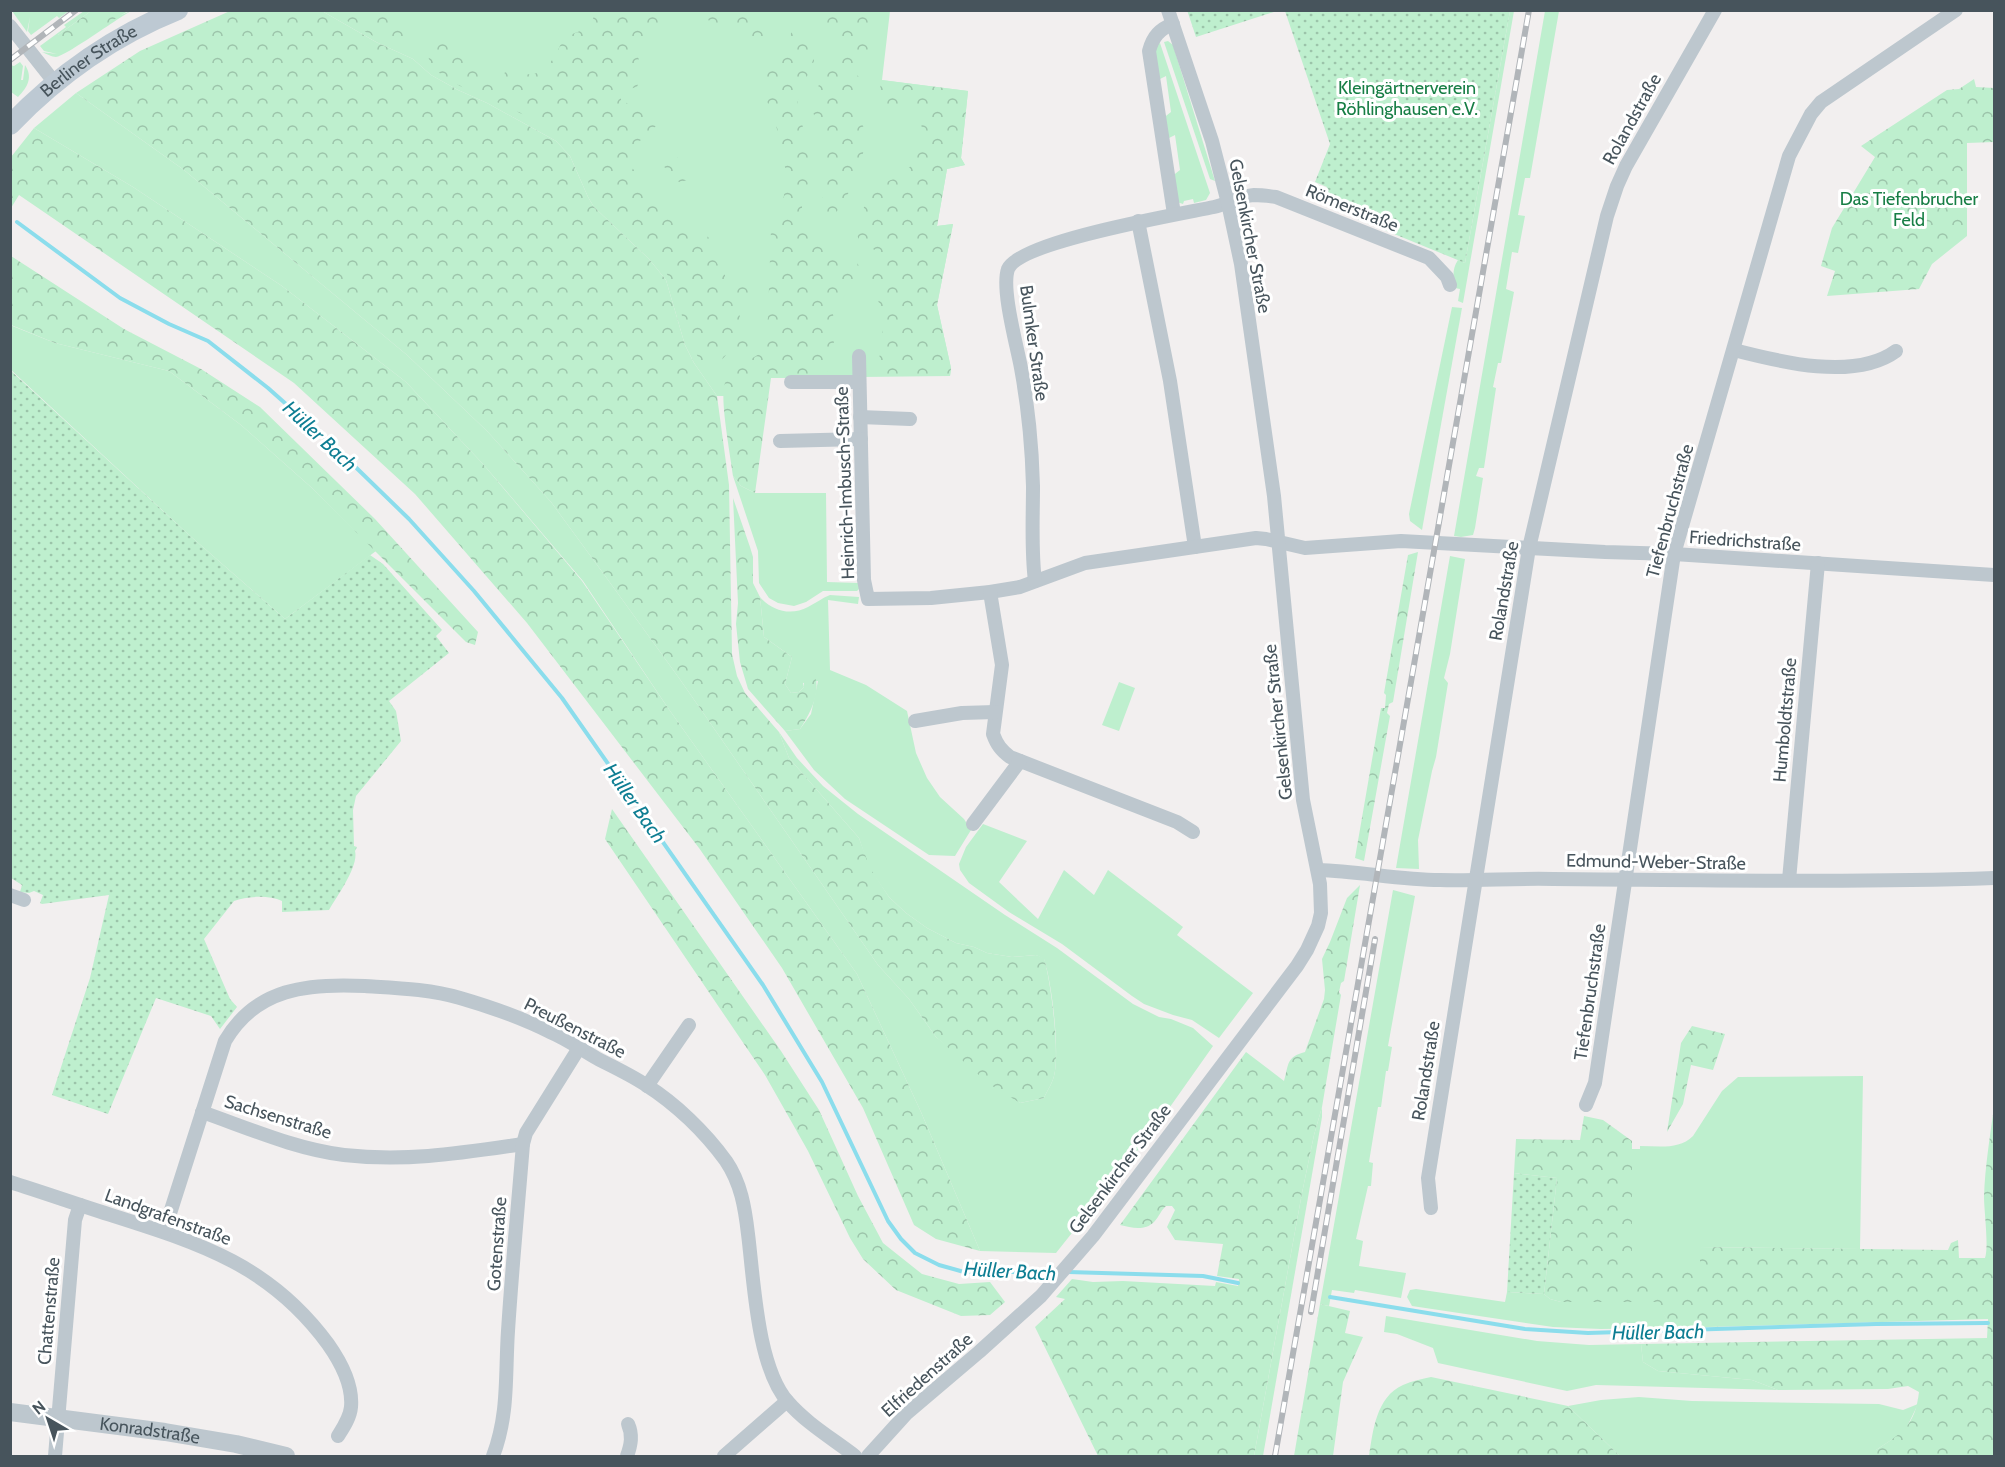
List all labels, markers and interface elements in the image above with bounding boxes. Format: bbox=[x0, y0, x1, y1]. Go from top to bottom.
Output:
street label: Berliner Straße bbox=[36, 20, 141, 102]
street label: Rolandstraße bbox=[1598, 70, 1666, 168]
park label: Kleingärtnerverein Röhlinghausen e.V. bbox=[1336, 77, 1478, 120]
street label: Gelsenkircher Straße bbox=[1224, 157, 1276, 315]
street label: Römerstraße bbox=[1302, 179, 1402, 237]
park label: Das Tiefenbrucher Feld bbox=[1840, 188, 1979, 231]
street label: Bulmker Straße bbox=[1015, 284, 1053, 402]
street label: Heinrich-Imbusch-Straße bbox=[831, 386, 859, 580]
water label: Hüller Bach bbox=[278, 396, 362, 476]
street label: Tiefenbruchstraße bbox=[1642, 442, 1698, 580]
street label: Friedrichstraße bbox=[1688, 526, 1802, 556]
street label: Rolandstraße bbox=[1484, 540, 1524, 642]
street label: Gelsenkircher Straße bbox=[1259, 643, 1297, 801]
street label: Humboldtstraße bbox=[1769, 657, 1801, 783]
water label: Hüller Bach bbox=[599, 758, 671, 848]
street label: Edmund-Weber-Straße bbox=[1566, 849, 1746, 875]
street label: Tiefenbruchstraße bbox=[1570, 922, 1610, 1062]
street label: Preußenstraße bbox=[520, 993, 630, 1063]
street label: Rolandstraße bbox=[1407, 1020, 1445, 1122]
street label: Sachsenstraße bbox=[222, 1090, 334, 1144]
street label: Gelsenkircher Straße bbox=[1064, 1100, 1176, 1238]
street label: Landgrafenstraße bbox=[102, 1184, 234, 1250]
street label: Gotenstraße bbox=[483, 1196, 511, 1292]
street label: Chattenstraße bbox=[33, 1256, 65, 1366]
water label: Hüller Bach bbox=[963, 1257, 1057, 1285]
water label: Hüller Bach bbox=[1612, 1319, 1704, 1345]
street label: Elfriedenstraße bbox=[877, 1328, 977, 1422]
north arrow bbox=[18, 1389, 78, 1449]
text: N bbox=[29, 1397, 49, 1419]
street label: Konradstraße bbox=[98, 1413, 202, 1449]

